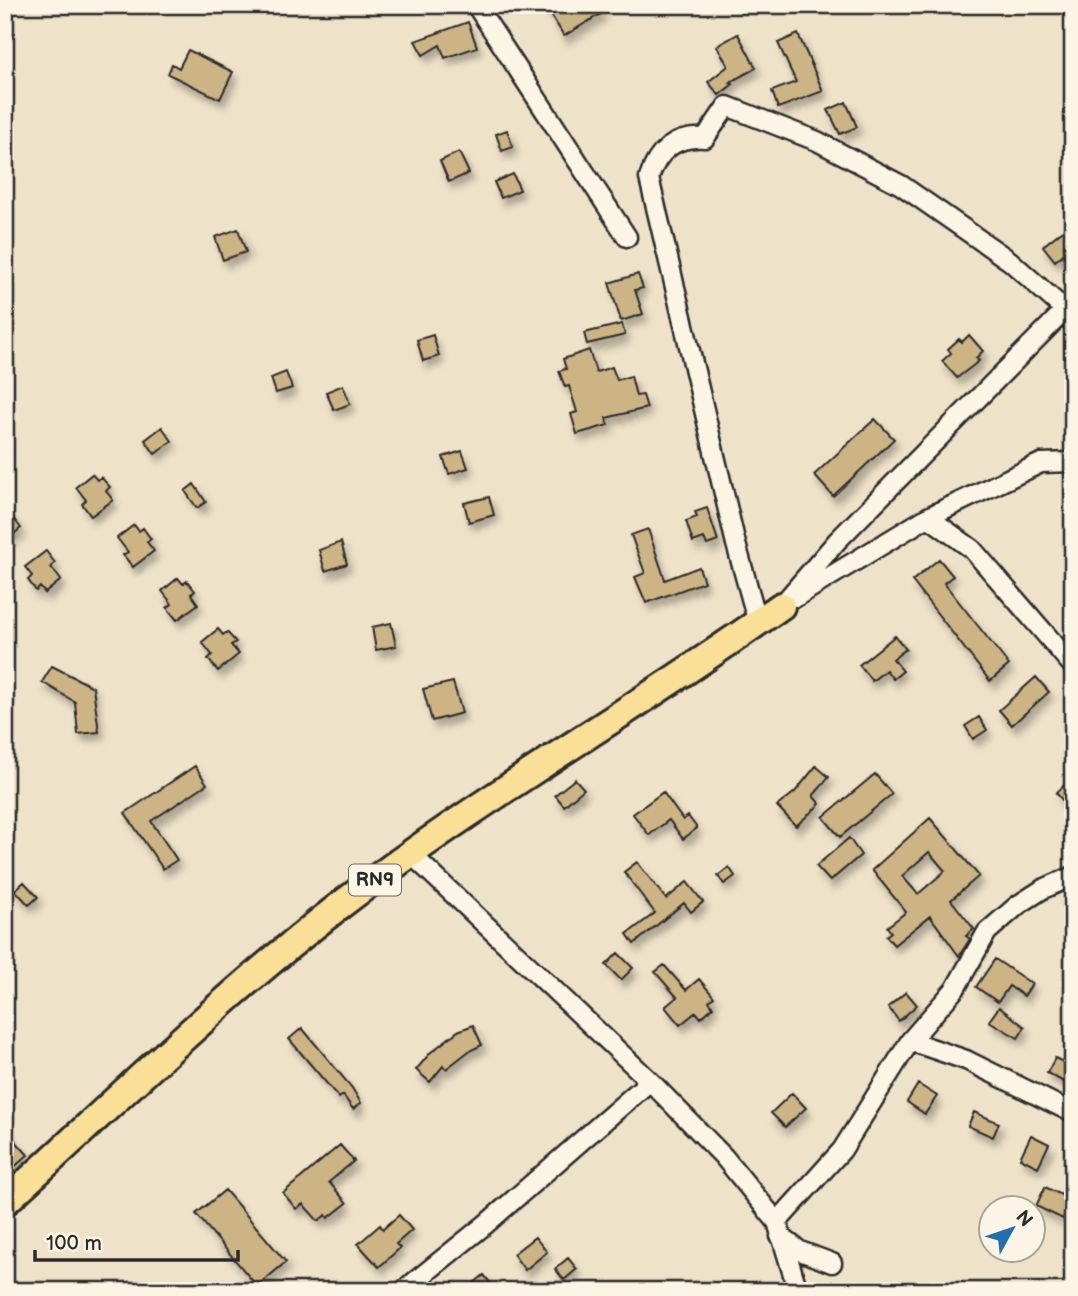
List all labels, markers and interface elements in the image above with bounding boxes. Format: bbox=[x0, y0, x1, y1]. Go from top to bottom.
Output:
road number: RN9 bbox=[349, 864, 401, 895]
north arrow bbox=[976, 1194, 1046, 1264]
text: N bbox=[1010, 1206, 1037, 1232]
scale bar bbox=[35, 1219, 238, 1263]
text: 100 m bbox=[46, 1231, 102, 1256]

